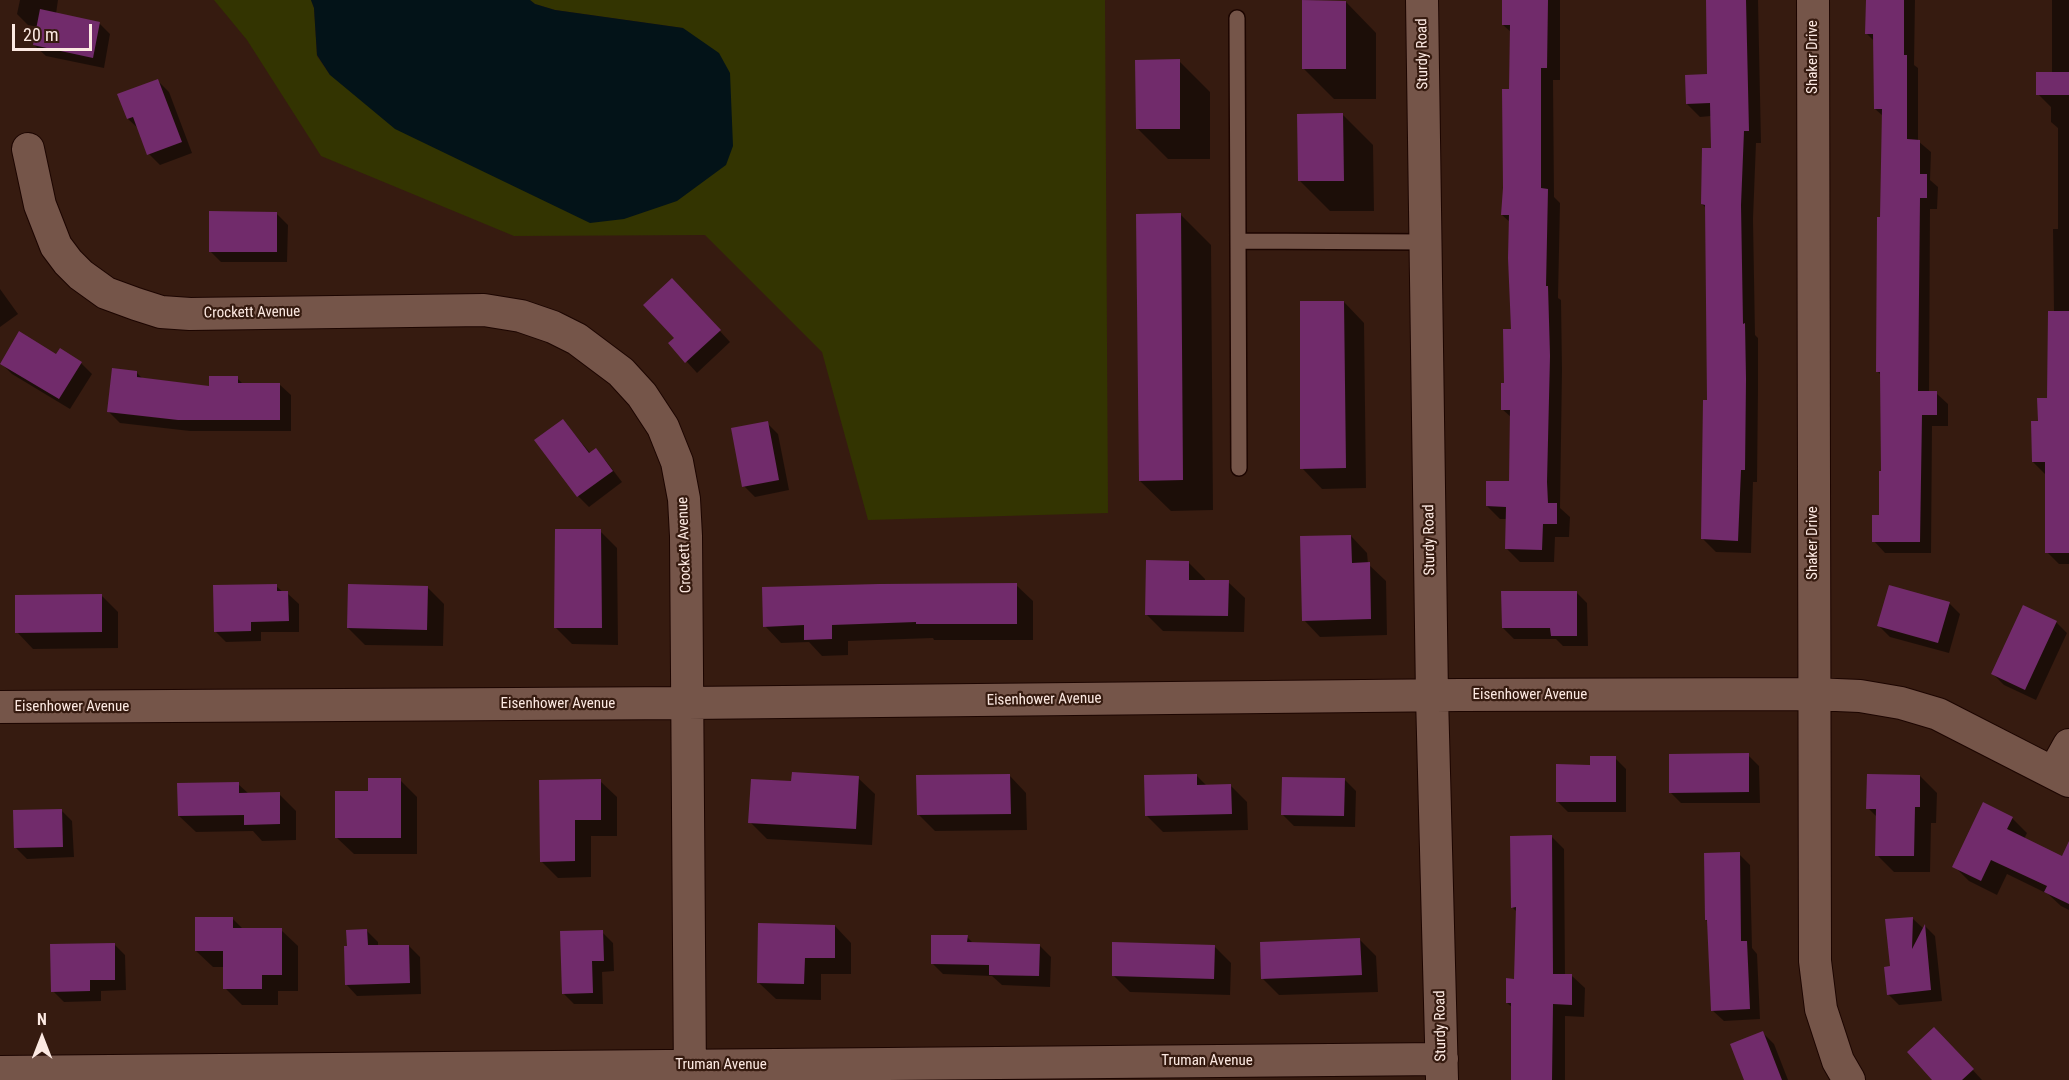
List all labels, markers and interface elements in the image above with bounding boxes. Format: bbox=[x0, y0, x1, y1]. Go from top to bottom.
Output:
scale bar bbox=[15, 12, 94, 50]
street label: Sturdy Road bbox=[1413, 18, 1433, 90]
street label: Shaker Drive bbox=[1804, 20, 1822, 94]
text: 20 m bbox=[23, 24, 58, 45]
street label: Crockett Avenue bbox=[204, 303, 300, 323]
street label: Crockett Avenue bbox=[674, 496, 696, 594]
street label: Sturdy Road bbox=[1420, 504, 1440, 576]
street label: Shaker Drive bbox=[1804, 506, 1822, 580]
street label: Eisenhower Avenue bbox=[1473, 686, 1587, 704]
street label: Eisenhower Avenue bbox=[986, 690, 1102, 710]
street label: Eisenhower Avenue bbox=[501, 695, 615, 713]
street label: Eisenhower Avenue bbox=[15, 698, 129, 716]
street label: Sturdy Road bbox=[1431, 990, 1451, 1062]
north arrow bbox=[12, 1008, 72, 1068]
text: N bbox=[37, 1010, 47, 1029]
street label: Truman Avenue bbox=[1161, 1052, 1253, 1070]
street label: Truman Avenue bbox=[675, 1056, 767, 1074]

